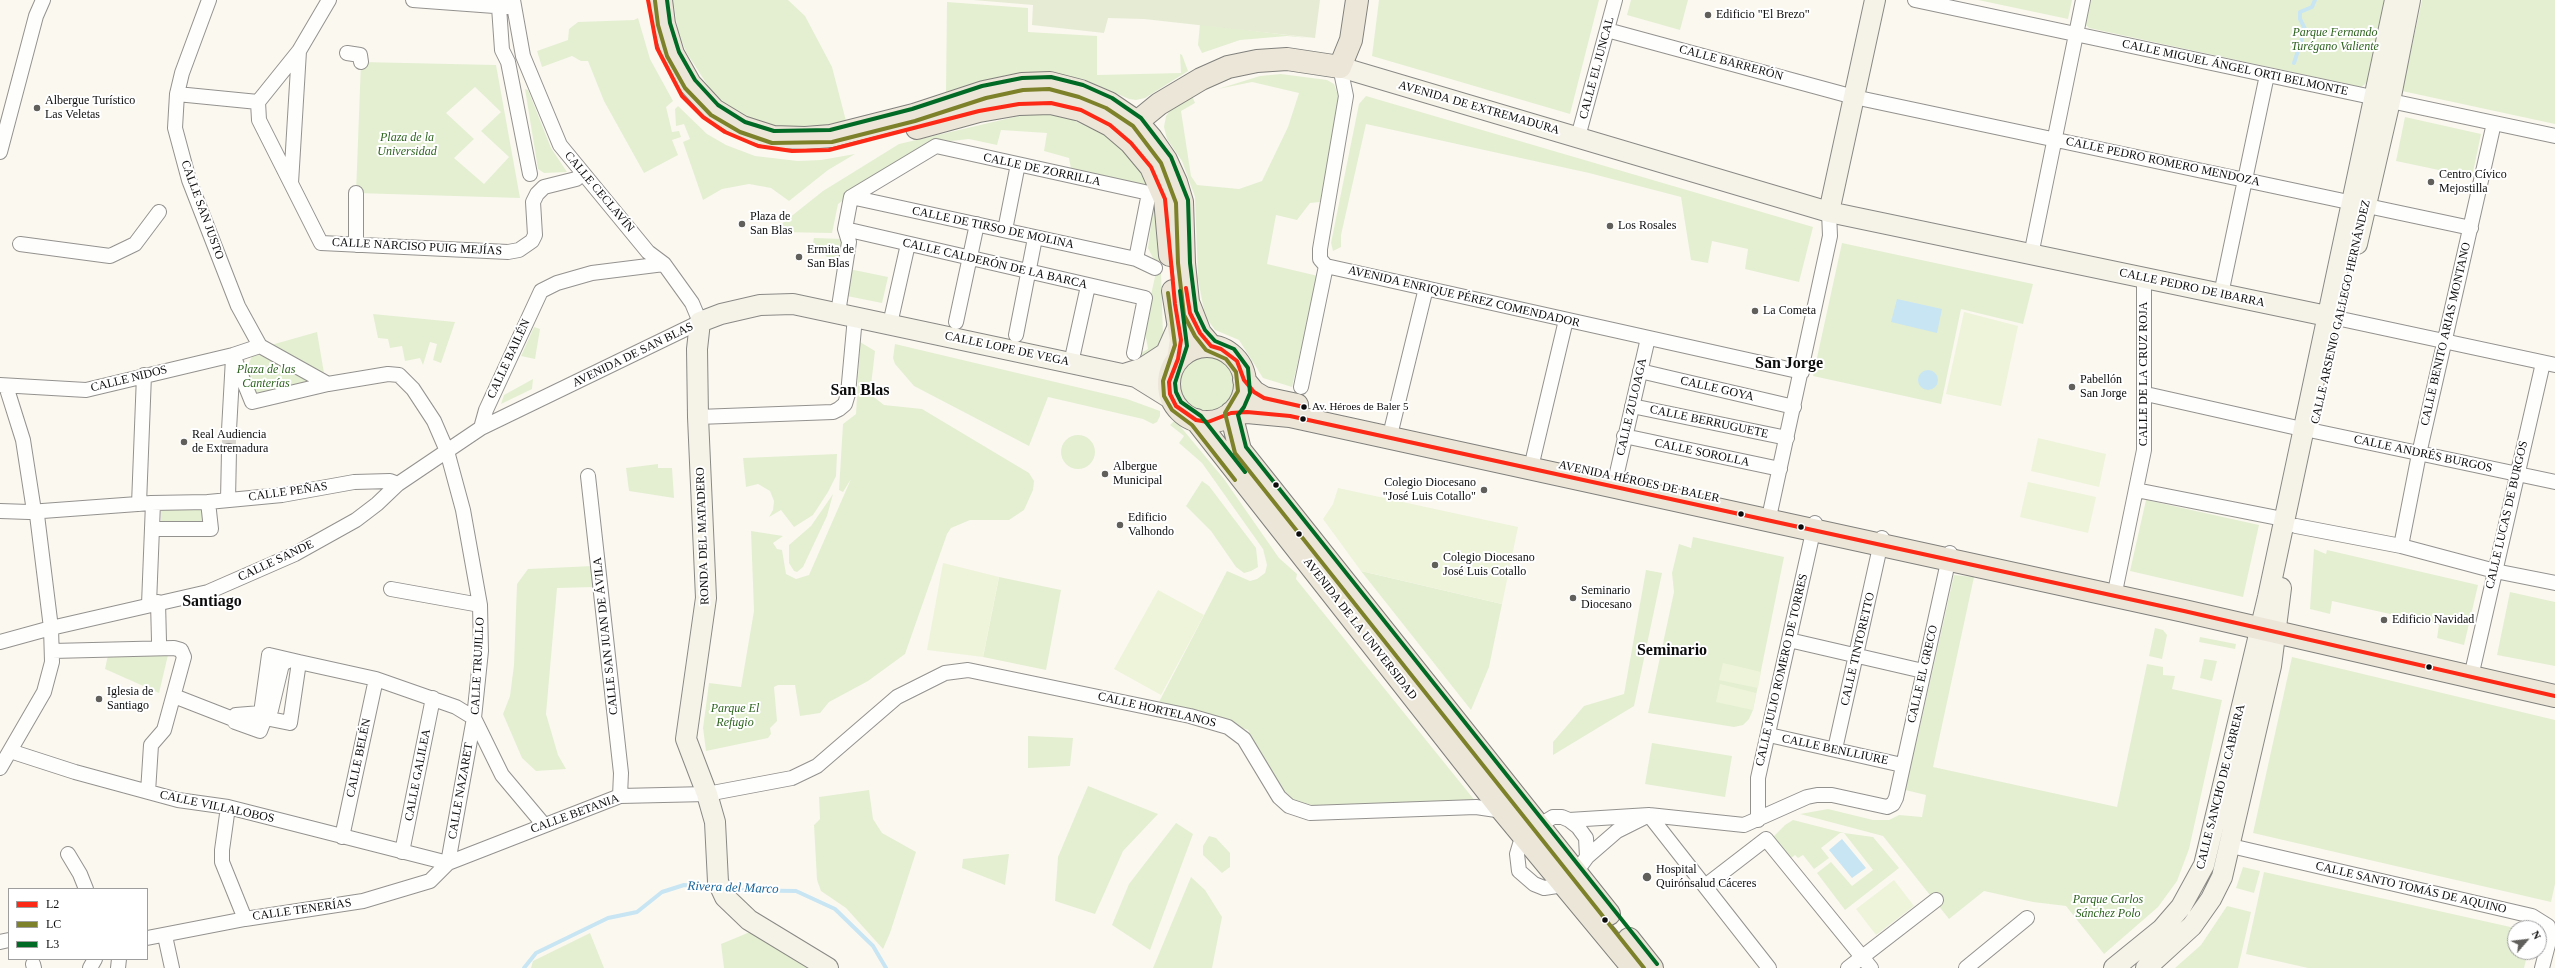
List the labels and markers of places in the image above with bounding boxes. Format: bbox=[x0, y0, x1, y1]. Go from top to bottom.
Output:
place label: Edificio "El Brezo" bbox=[1716, 8, 1810, 22]
marker: Edificio "El Brezo" bbox=[1703, 10, 1713, 20]
place label: Albergue Turístico Las Veletas bbox=[45, 94, 135, 122]
marker: Albergue Turístico Las Veletas bbox=[32, 103, 42, 113]
place label: Centro Cívico Mejostilla bbox=[2439, 168, 2507, 196]
marker: Centro Cívico Mejostilla bbox=[2426, 177, 2436, 187]
place label: Plaza de San Blas bbox=[750, 210, 792, 238]
marker: Plaza de San Blas bbox=[737, 219, 747, 229]
place label: Los Rosales bbox=[1618, 219, 1676, 233]
marker: Los Rosales bbox=[1605, 221, 1615, 231]
place label: Ermita de San Blas bbox=[807, 243, 854, 271]
marker: Ermita de San Blas bbox=[794, 252, 804, 262]
place label: La Cometa bbox=[1763, 304, 1816, 318]
marker: La Cometa bbox=[1750, 306, 1760, 316]
place label: Pabellón San Jorge bbox=[2080, 373, 2127, 401]
marker: Pabellón San Jorge bbox=[2067, 382, 2077, 392]
place label: Av. Héroes de Baler 5 bbox=[1312, 400, 1409, 414]
marker: Av. Héroes de Baler 5 bbox=[1299, 402, 1309, 412]
unlabelled marker bbox=[1298, 414, 1308, 424]
place label: Real Audiencia de Extremadura bbox=[192, 428, 268, 456]
marker: Real Audiencia de Extremadura bbox=[179, 437, 189, 447]
place label: Albergue Municipal bbox=[1113, 460, 1162, 488]
marker: Albergue Municipal bbox=[1100, 469, 1110, 479]
place label: Colegio Diocesano "José Luis Cotallo" bbox=[1383, 476, 1476, 504]
unlabelled marker bbox=[1271, 480, 1281, 490]
marker: Colegio Diocesano "José Luis Cotallo" bbox=[1479, 485, 1489, 495]
unlabelled marker bbox=[1736, 509, 1746, 519]
place label: Edificio Valhondo bbox=[1128, 511, 1174, 539]
marker: Edificio Valhondo bbox=[1115, 520, 1125, 530]
unlabelled marker bbox=[1796, 522, 1806, 532]
unlabelled marker bbox=[1294, 529, 1304, 539]
place label: Colegio Diocesano José Luis Cotallo bbox=[1443, 551, 1535, 579]
marker: Colegio Diocesano José Luis Cotallo bbox=[1430, 560, 1440, 570]
place label: Seminario Diocesano bbox=[1581, 584, 1632, 612]
marker: Seminario Diocesano bbox=[1568, 593, 1578, 603]
place label: Edificio Navidad bbox=[2392, 613, 2474, 627]
marker: Edificio Navidad bbox=[2379, 615, 2389, 625]
unlabelled marker bbox=[2424, 662, 2434, 672]
place label: Iglesia de Santiago bbox=[107, 685, 153, 713]
marker: Iglesia de Santiago bbox=[94, 694, 104, 704]
place label: Hospital Quirónsalud Cáceres bbox=[1656, 863, 1756, 891]
marker: Hospital Quirónsalud Cáceres bbox=[1641, 871, 1653, 883]
unlabelled marker bbox=[1600, 915, 1610, 925]

